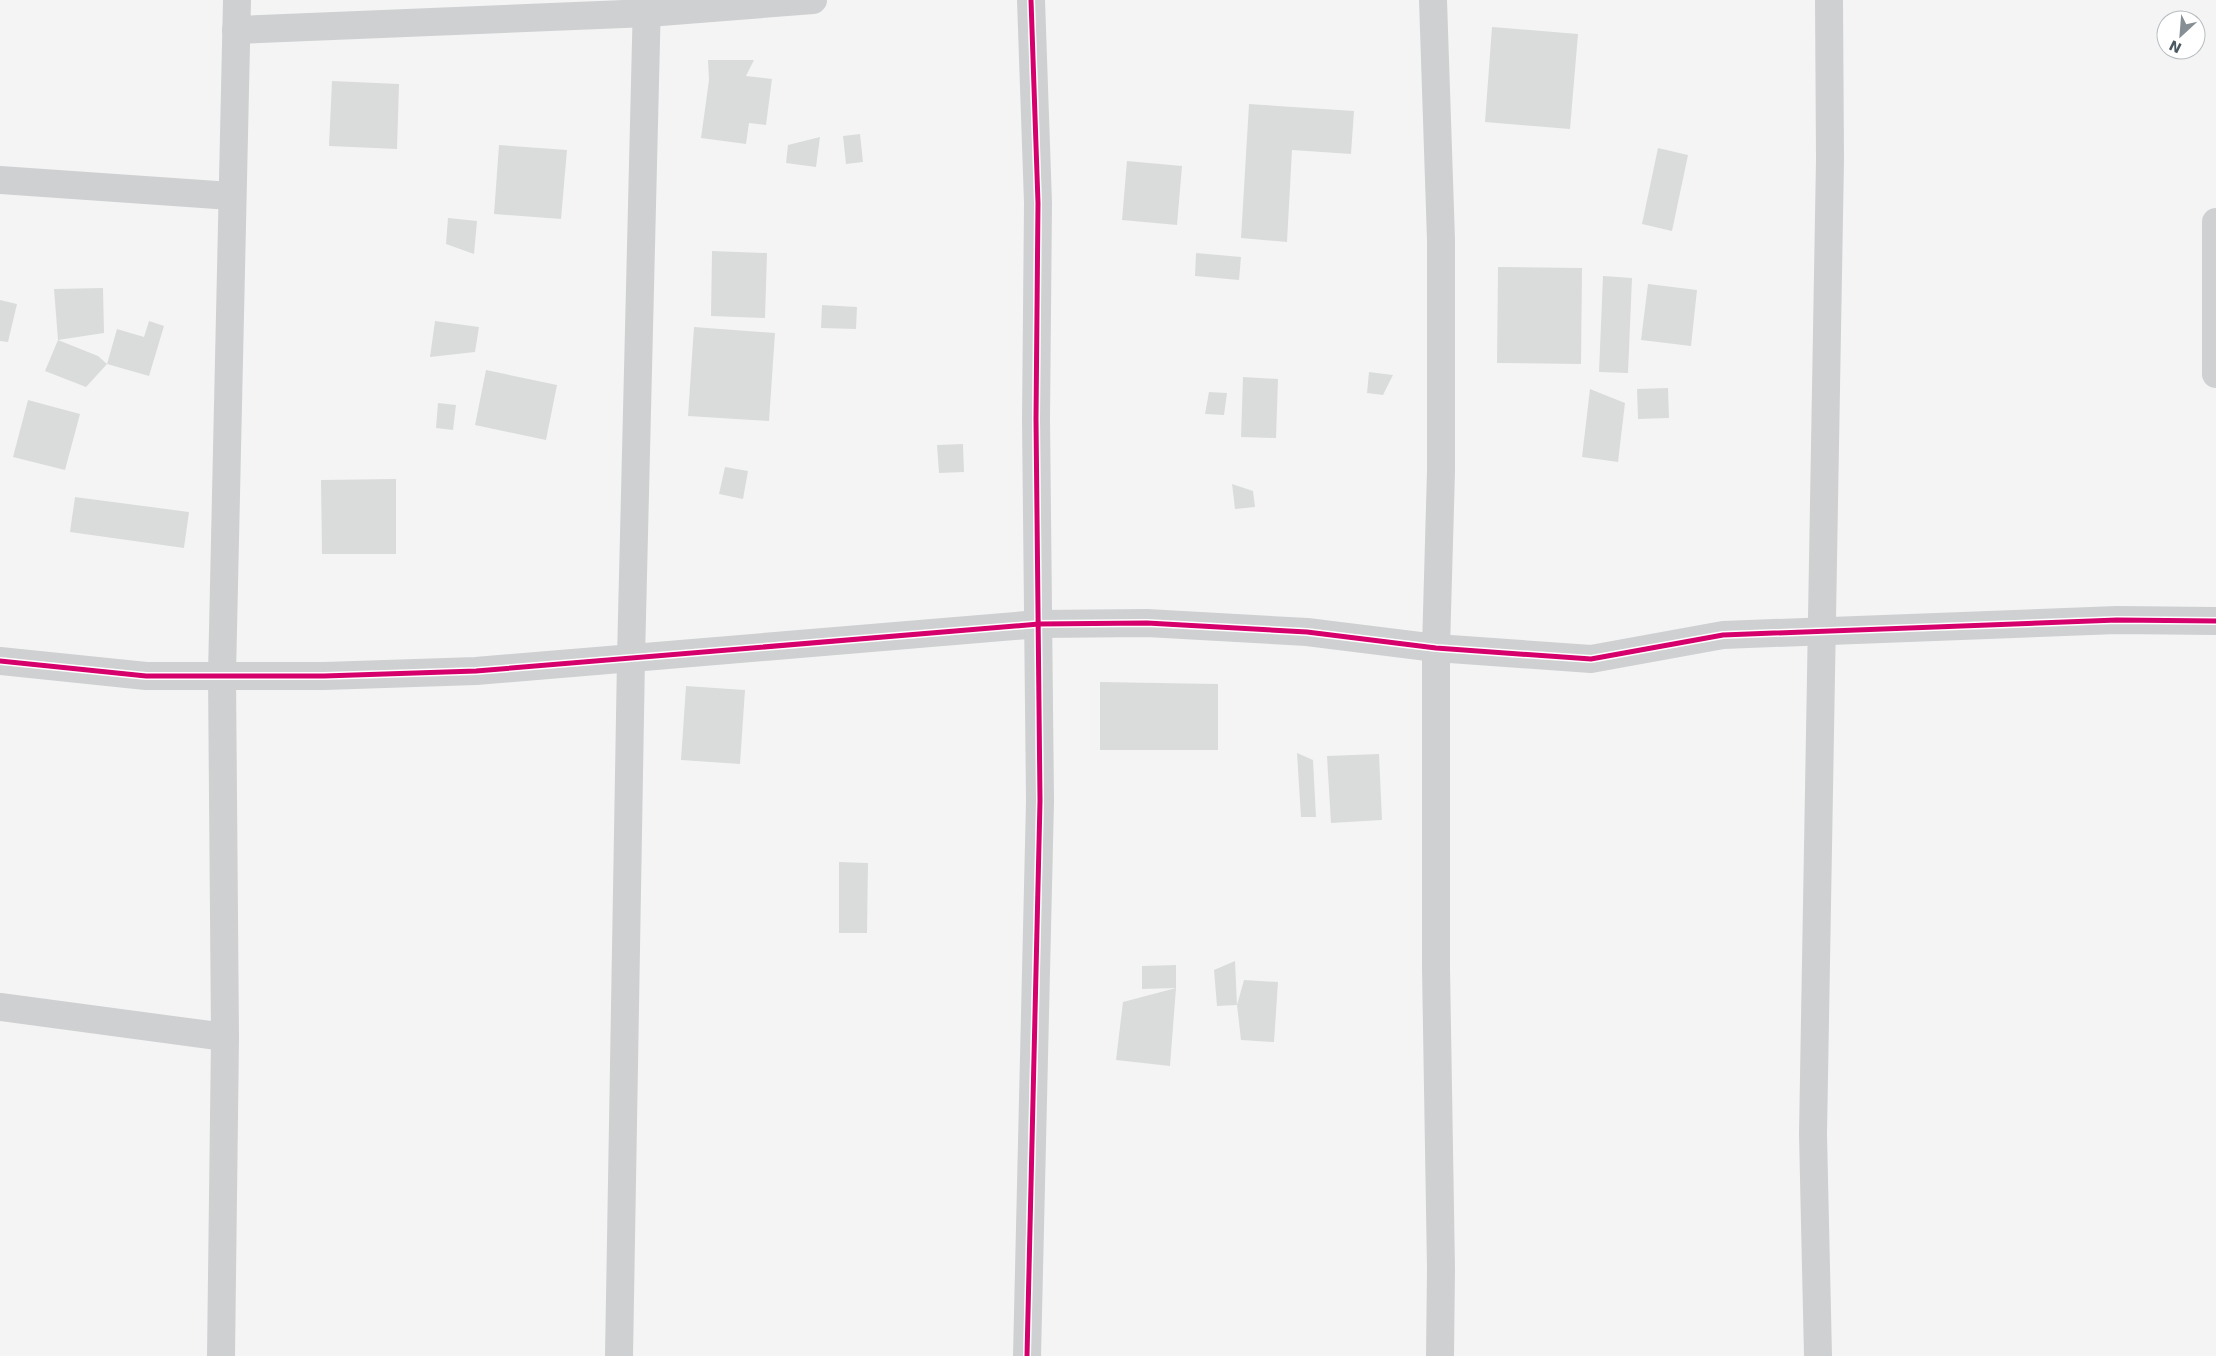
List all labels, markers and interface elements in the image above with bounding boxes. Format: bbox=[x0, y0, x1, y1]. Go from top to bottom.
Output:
north arrow bbox=[2156, 10, 2206, 60]
text: N bbox=[2167, 37, 2184, 56]

